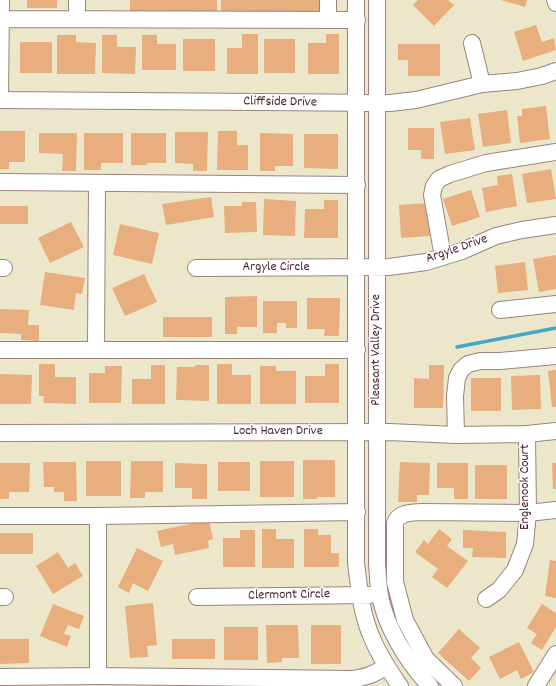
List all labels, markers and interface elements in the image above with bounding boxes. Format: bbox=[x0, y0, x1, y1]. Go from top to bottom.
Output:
street label: Cliffside Drive bbox=[243, 94, 317, 112]
street label: Argyle Drive bbox=[424, 232, 490, 268]
street label: Argyle Circle bbox=[242, 260, 310, 276]
street label: Pleasant Valley Drive bbox=[369, 294, 385, 406]
street label: Loch Haven Drive bbox=[233, 424, 323, 440]
street label: Englenook Court bbox=[518, 444, 534, 530]
street label: Clermont Circle bbox=[248, 587, 330, 605]

